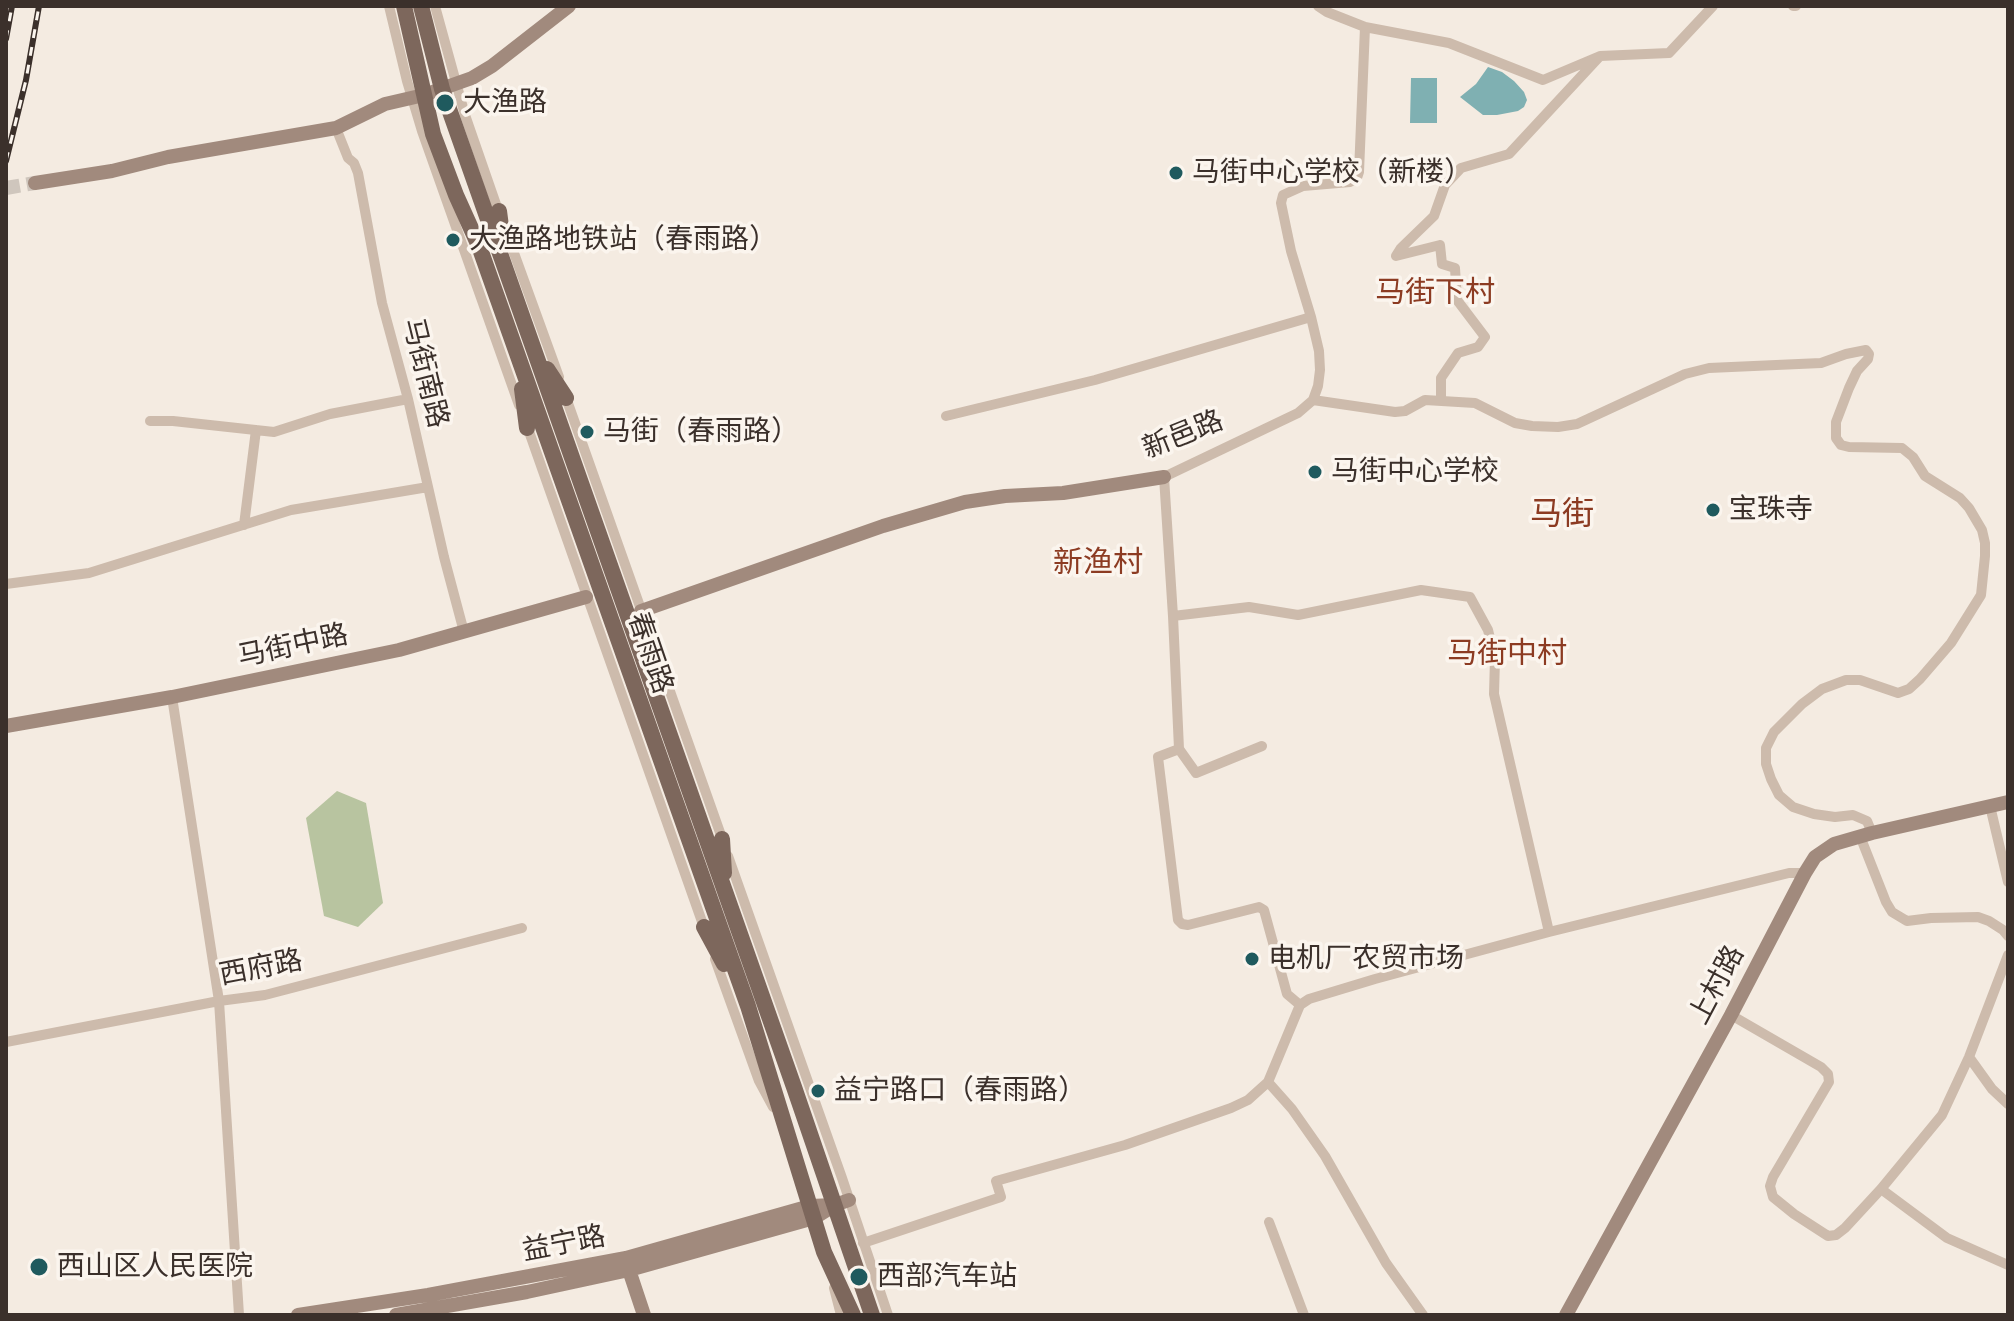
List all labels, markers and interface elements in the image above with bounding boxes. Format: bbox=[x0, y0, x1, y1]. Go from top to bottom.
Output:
place label: 大渔路 bbox=[463, 86, 547, 120]
marker: 大渔路 bbox=[434, 92, 456, 114]
place label: 马街中心学校（新楼） bbox=[1192, 156, 1472, 190]
marker: 马街中心学校（新楼） bbox=[1167, 164, 1185, 182]
place label: 大渔路地铁站（春雨路） bbox=[469, 223, 777, 257]
marker: 大渔路地铁站（春雨路） bbox=[444, 231, 462, 249]
district label: 马街下村 bbox=[1375, 275, 1495, 311]
street label: 马街南路 bbox=[395, 315, 455, 431]
street label: 新邑路 bbox=[1138, 404, 1228, 466]
place label: 马街（春雨路） bbox=[603, 415, 799, 449]
marker: 马街（春雨路） bbox=[578, 423, 596, 441]
place label: 马街中心学校 bbox=[1331, 455, 1499, 489]
marker: 马街中心学校 bbox=[1306, 463, 1324, 481]
place label: 宝珠寺 bbox=[1729, 493, 1813, 527]
district label: 马街 bbox=[1530, 496, 1594, 534]
marker: 宝珠寺 bbox=[1704, 501, 1722, 519]
district label: 新渔村 bbox=[1053, 545, 1143, 581]
street label: 春雨路 bbox=[620, 608, 680, 698]
street label: 马街中路 bbox=[235, 618, 351, 674]
district label: 马街中村 bbox=[1447, 636, 1567, 672]
street label: 上村路 bbox=[1682, 940, 1752, 1030]
place label: 电机厂农贸市场 bbox=[1268, 942, 1464, 976]
street label: 西府路 bbox=[217, 943, 305, 993]
marker: 电机厂农贸市场 bbox=[1243, 950, 1261, 968]
place label: 益宁路口（春雨路） bbox=[834, 1074, 1086, 1108]
marker: 益宁路口（春雨路） bbox=[809, 1082, 827, 1100]
street label: 益宁路 bbox=[520, 1219, 608, 1269]
place label: 西山区人民医院 bbox=[57, 1250, 253, 1284]
marker: 西山区人民医院 bbox=[28, 1256, 50, 1278]
place label: 西部汽车站 bbox=[877, 1260, 1017, 1294]
marker: 西部汽车站 bbox=[848, 1266, 870, 1288]

